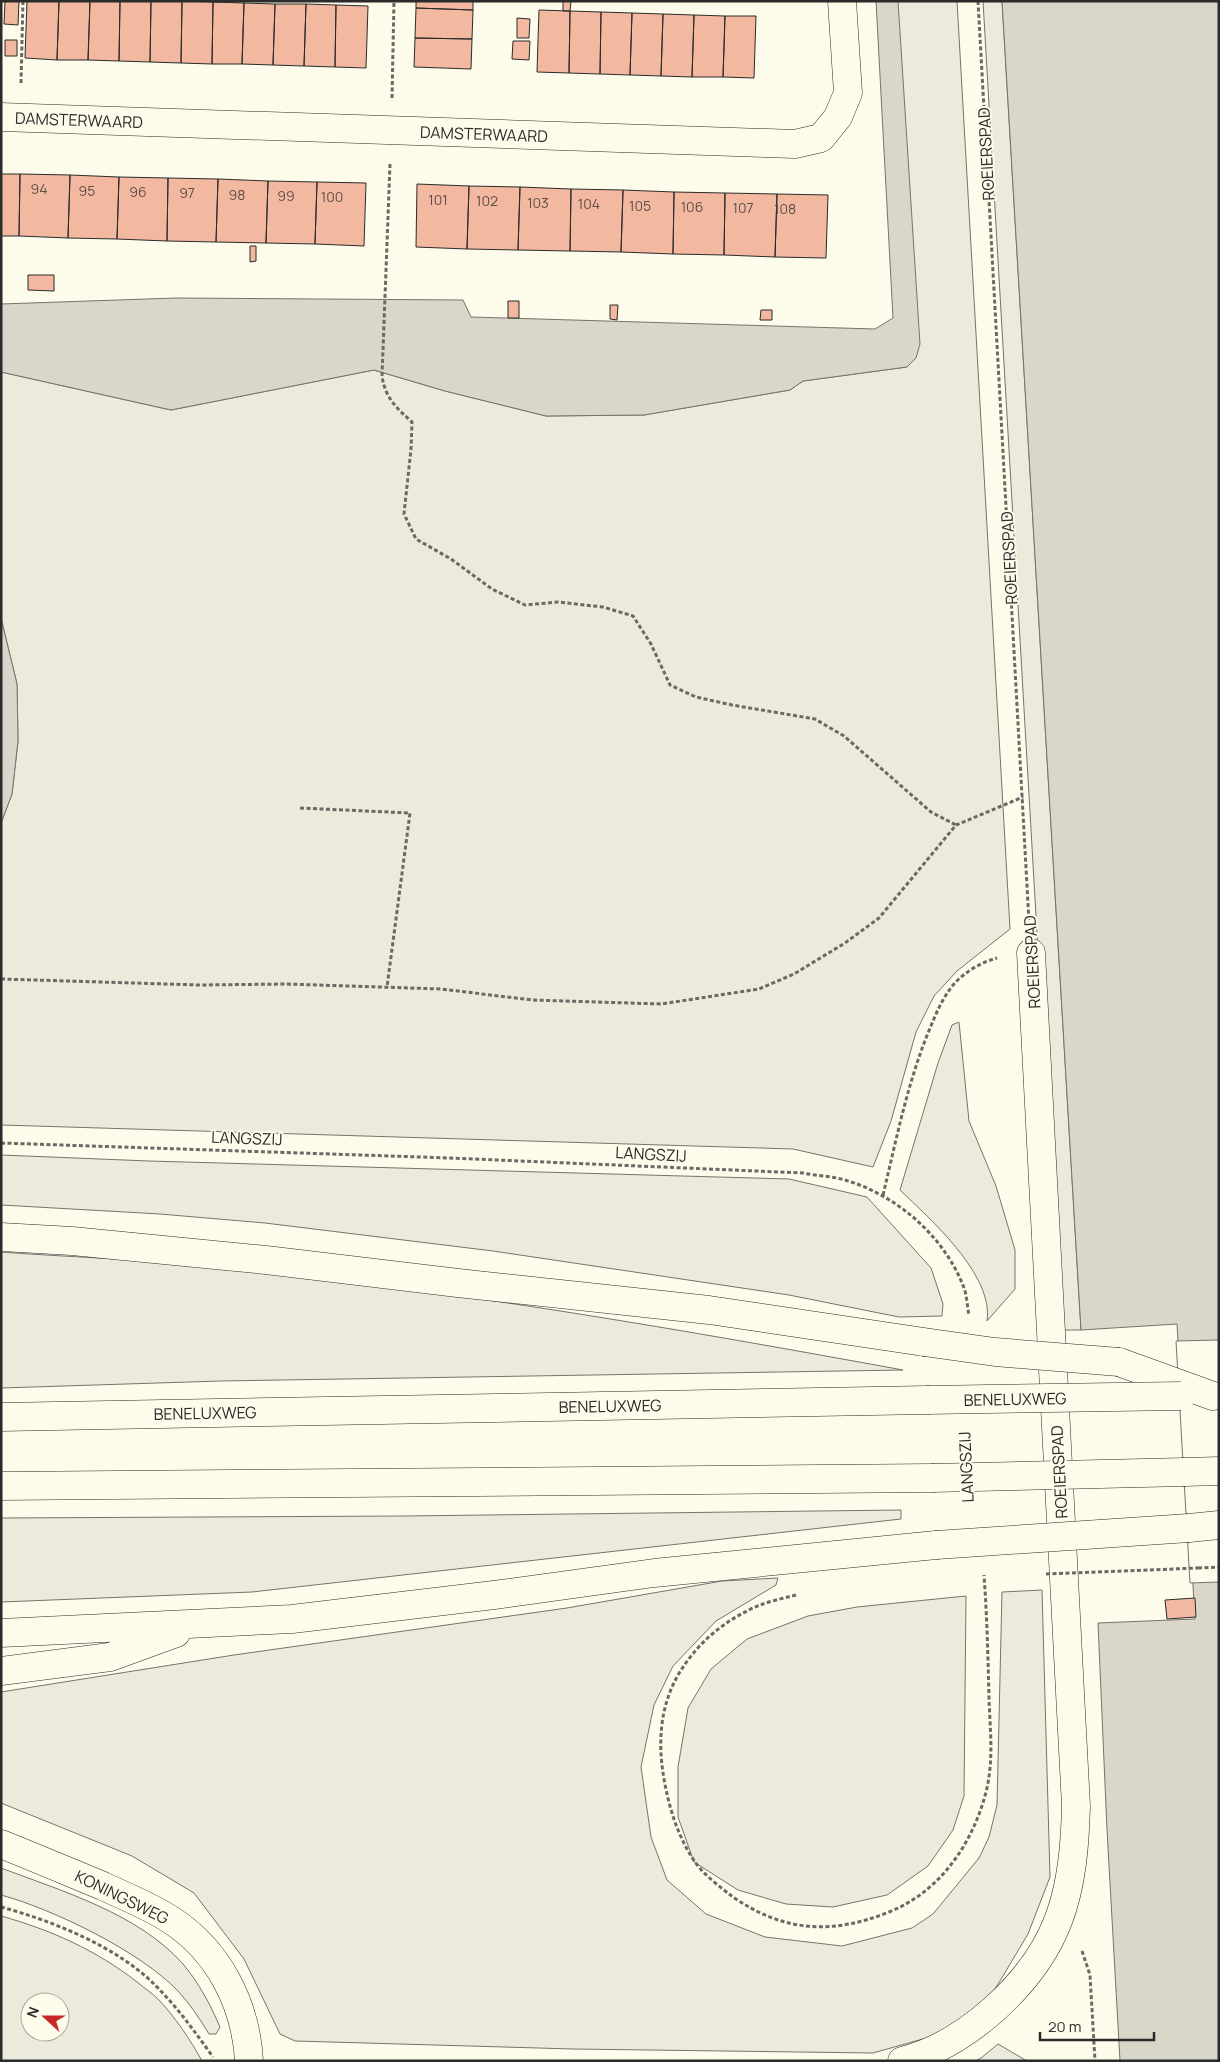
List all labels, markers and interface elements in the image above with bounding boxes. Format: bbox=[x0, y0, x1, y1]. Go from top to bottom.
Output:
street label: DAMSTERWAARD bbox=[15, 107, 144, 133]
street label: ROEIERSPAD bbox=[973, 107, 999, 201]
street label: DAMSTERWAARD bbox=[420, 121, 549, 147]
house number: 94 bbox=[31, 179, 47, 198]
house number: 95 bbox=[79, 181, 95, 200]
house number: 96 bbox=[129, 182, 147, 201]
house number: 97 bbox=[179, 183, 195, 202]
house number: 98 bbox=[229, 185, 245, 204]
house number: 99 bbox=[277, 186, 295, 205]
house number: 100 bbox=[321, 187, 343, 206]
house number: 101 bbox=[428, 190, 448, 209]
house number: 102 bbox=[476, 191, 498, 210]
house number: 103 bbox=[527, 193, 549, 212]
house number: 104 bbox=[578, 194, 600, 213]
house number: 105 bbox=[629, 196, 651, 215]
house number: 106 bbox=[681, 197, 703, 216]
house number: 107 bbox=[732, 198, 754, 217]
house number: 108 bbox=[774, 199, 796, 218]
street label: ROEIERSPAD bbox=[996, 511, 1022, 605]
street label: ROEIERSPAD bbox=[1019, 915, 1045, 1009]
street label: LANGSZIJ bbox=[211, 1126, 283, 1150]
street label: LANGSZIJ bbox=[615, 1141, 687, 1167]
street label: BENELUXWEG bbox=[963, 1387, 1067, 1411]
street label: BENELUXWEG bbox=[558, 1394, 662, 1418]
street label: BENELUXWEG bbox=[153, 1401, 257, 1425]
street label: ROEIERSPAD bbox=[1046, 1425, 1072, 1519]
street label: LANGSZIJ bbox=[953, 1431, 979, 1503]
street label: KONINGSWEG bbox=[71, 1865, 173, 1929]
north arrow bbox=[20, 1992, 70, 2042]
text: N bbox=[22, 2004, 43, 2020]
scale bar bbox=[1040, 2010, 1154, 2042]
text: 20 m bbox=[1048, 2016, 1081, 2037]

